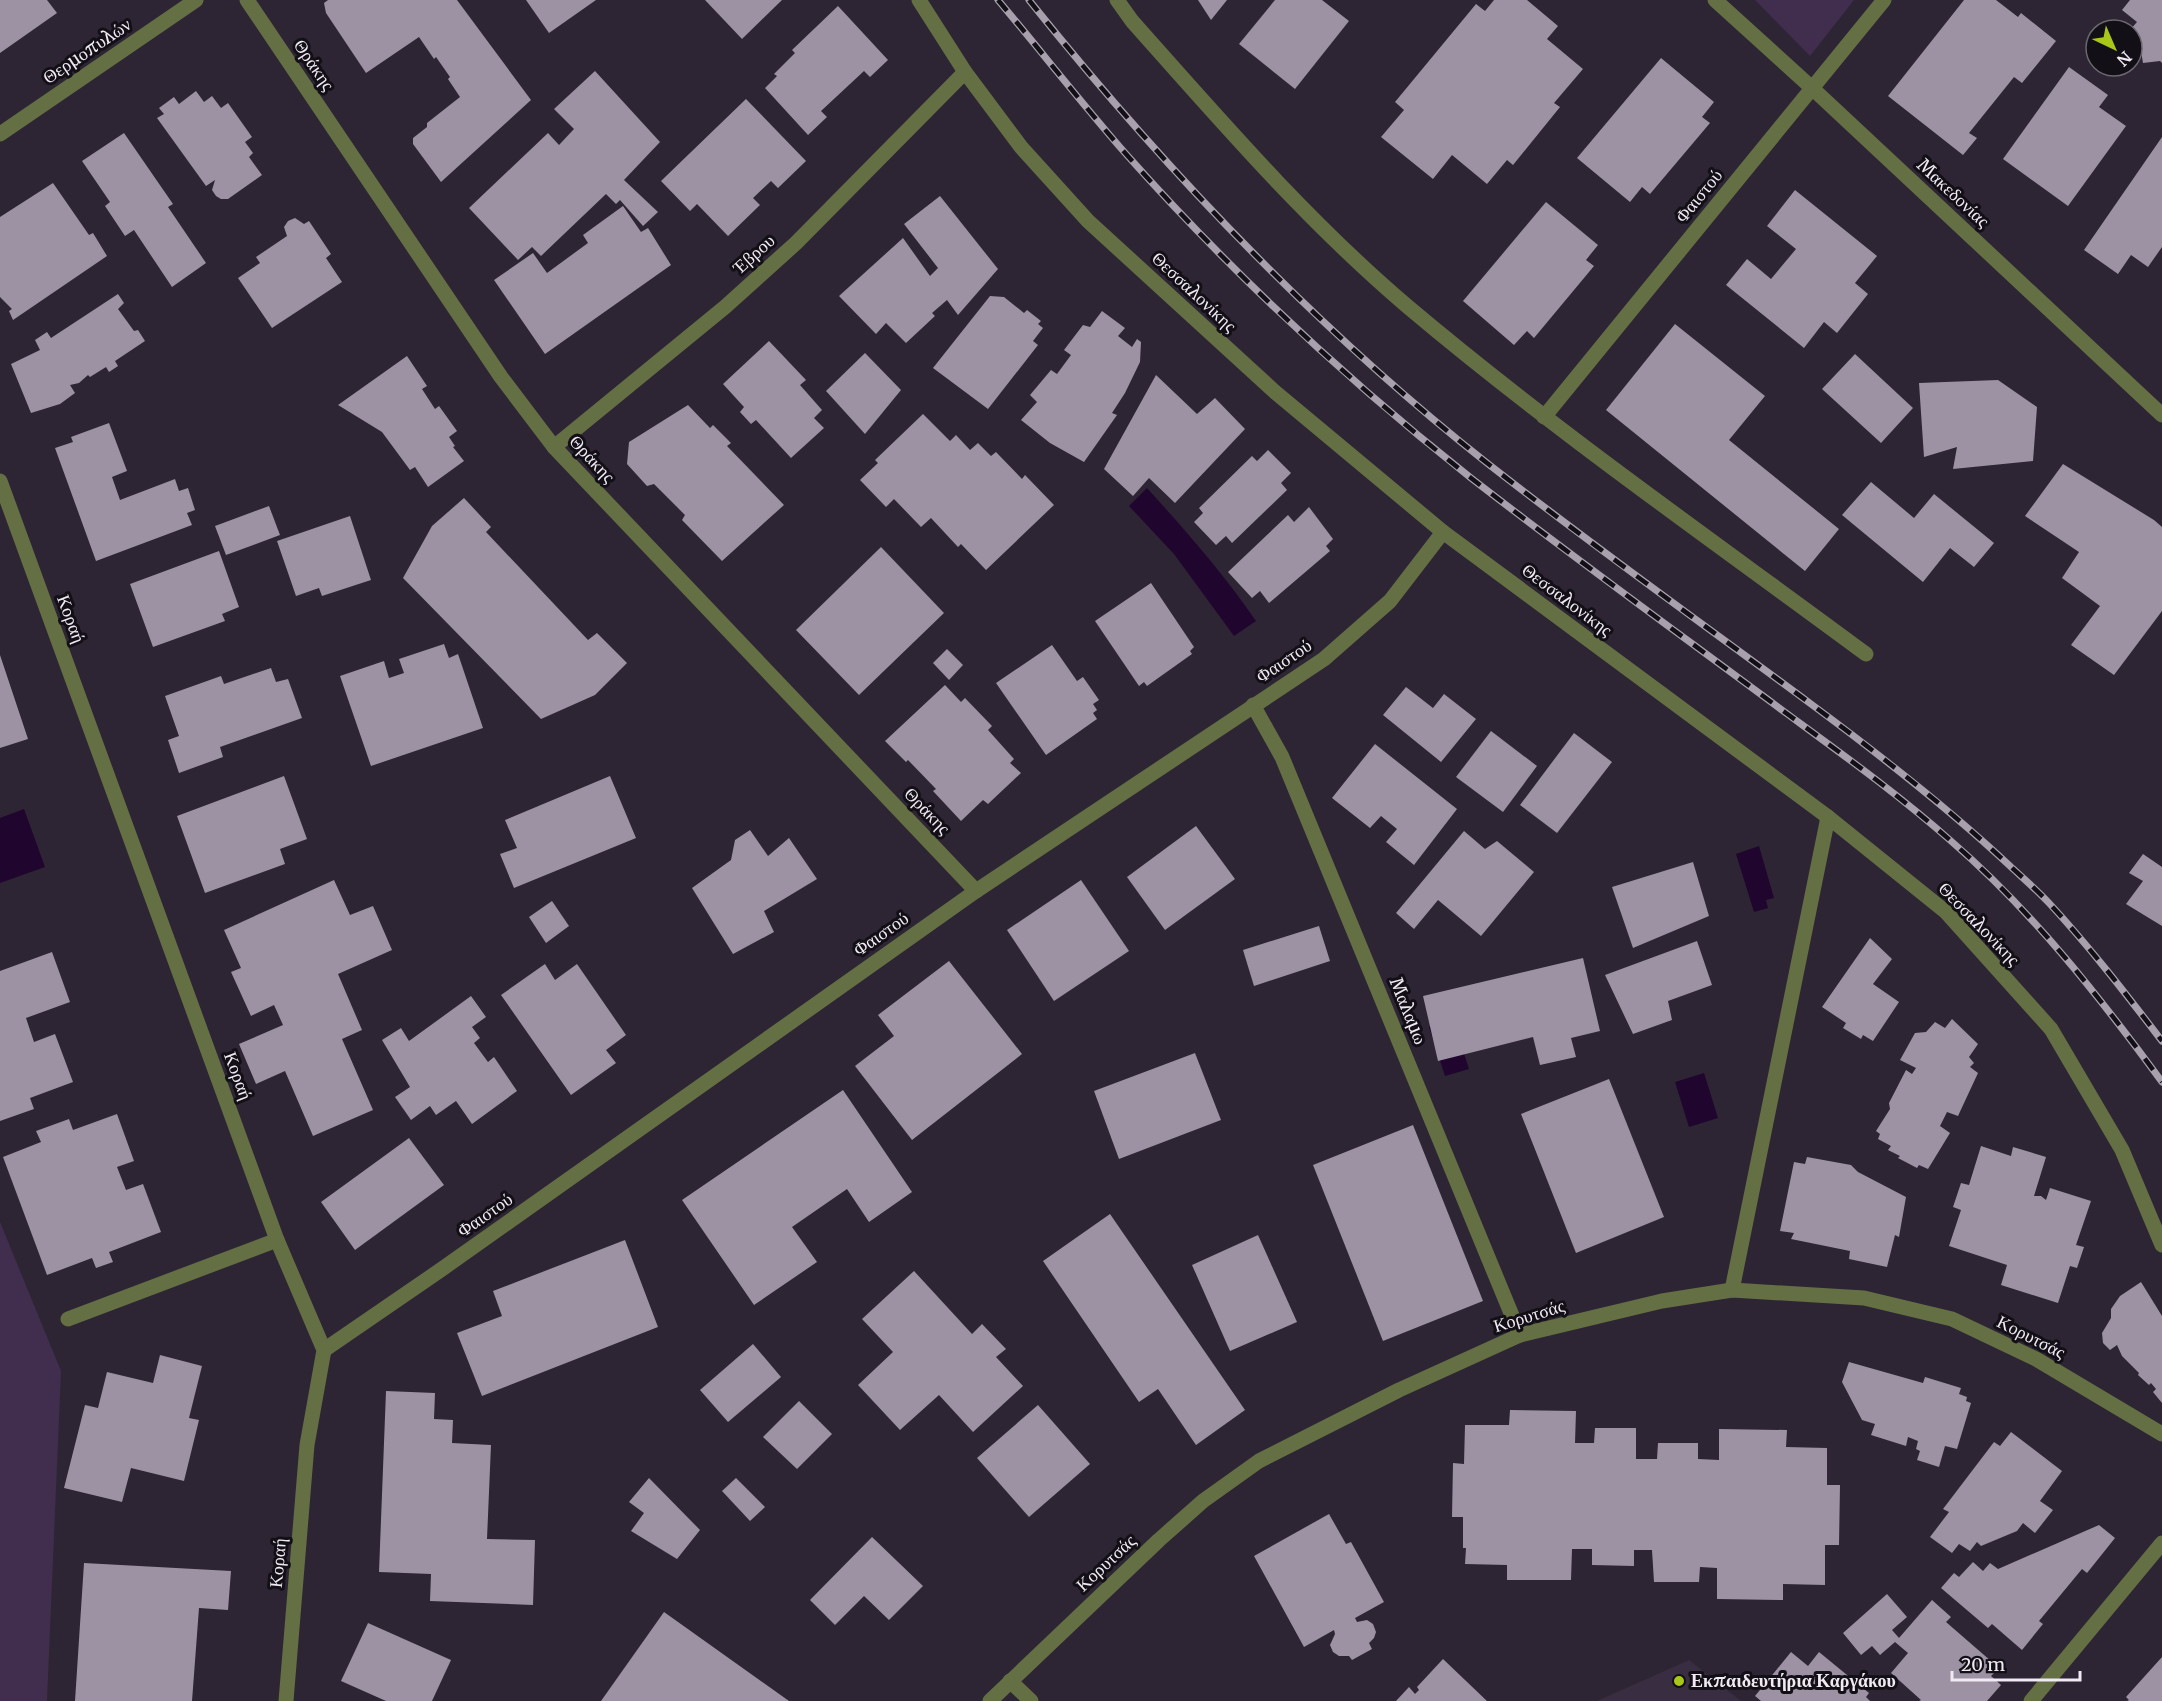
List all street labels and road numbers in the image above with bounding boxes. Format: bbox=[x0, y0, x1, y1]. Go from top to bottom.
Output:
street label: Θερμοπυλών bbox=[38, 13, 135, 89]
street label: Θράκης bbox=[289, 35, 340, 95]
street label: Μακεδονίας bbox=[1912, 153, 1994, 232]
street label: Φαιστού bbox=[1670, 164, 1727, 227]
street label: Έβρου bbox=[727, 229, 779, 279]
street label: Θεσσαλονίκης bbox=[1147, 247, 1241, 337]
street label: Θράκης bbox=[565, 430, 620, 487]
street label: Θεσσαλονίκης bbox=[1517, 558, 1617, 641]
street label: Κοραή bbox=[52, 591, 91, 646]
street label: Φαιστού bbox=[1251, 634, 1316, 688]
street label: Θράκης bbox=[899, 782, 955, 839]
street label: Θεσσαλονίκης bbox=[1934, 877, 2025, 970]
street label: Φαιστού bbox=[849, 906, 913, 961]
street label: Μαλαμω bbox=[1385, 974, 1432, 1048]
street label: Κοραή bbox=[219, 1048, 258, 1103]
street label: Φαιστού bbox=[453, 1187, 517, 1242]
street label: Κορυτσάς bbox=[1490, 1294, 1567, 1337]
street label: Κορυτσάς bbox=[1993, 1310, 2069, 1363]
street label: Κορυτσάς bbox=[1071, 1529, 1140, 1596]
street label: Κοραή bbox=[264, 1537, 291, 1589]

